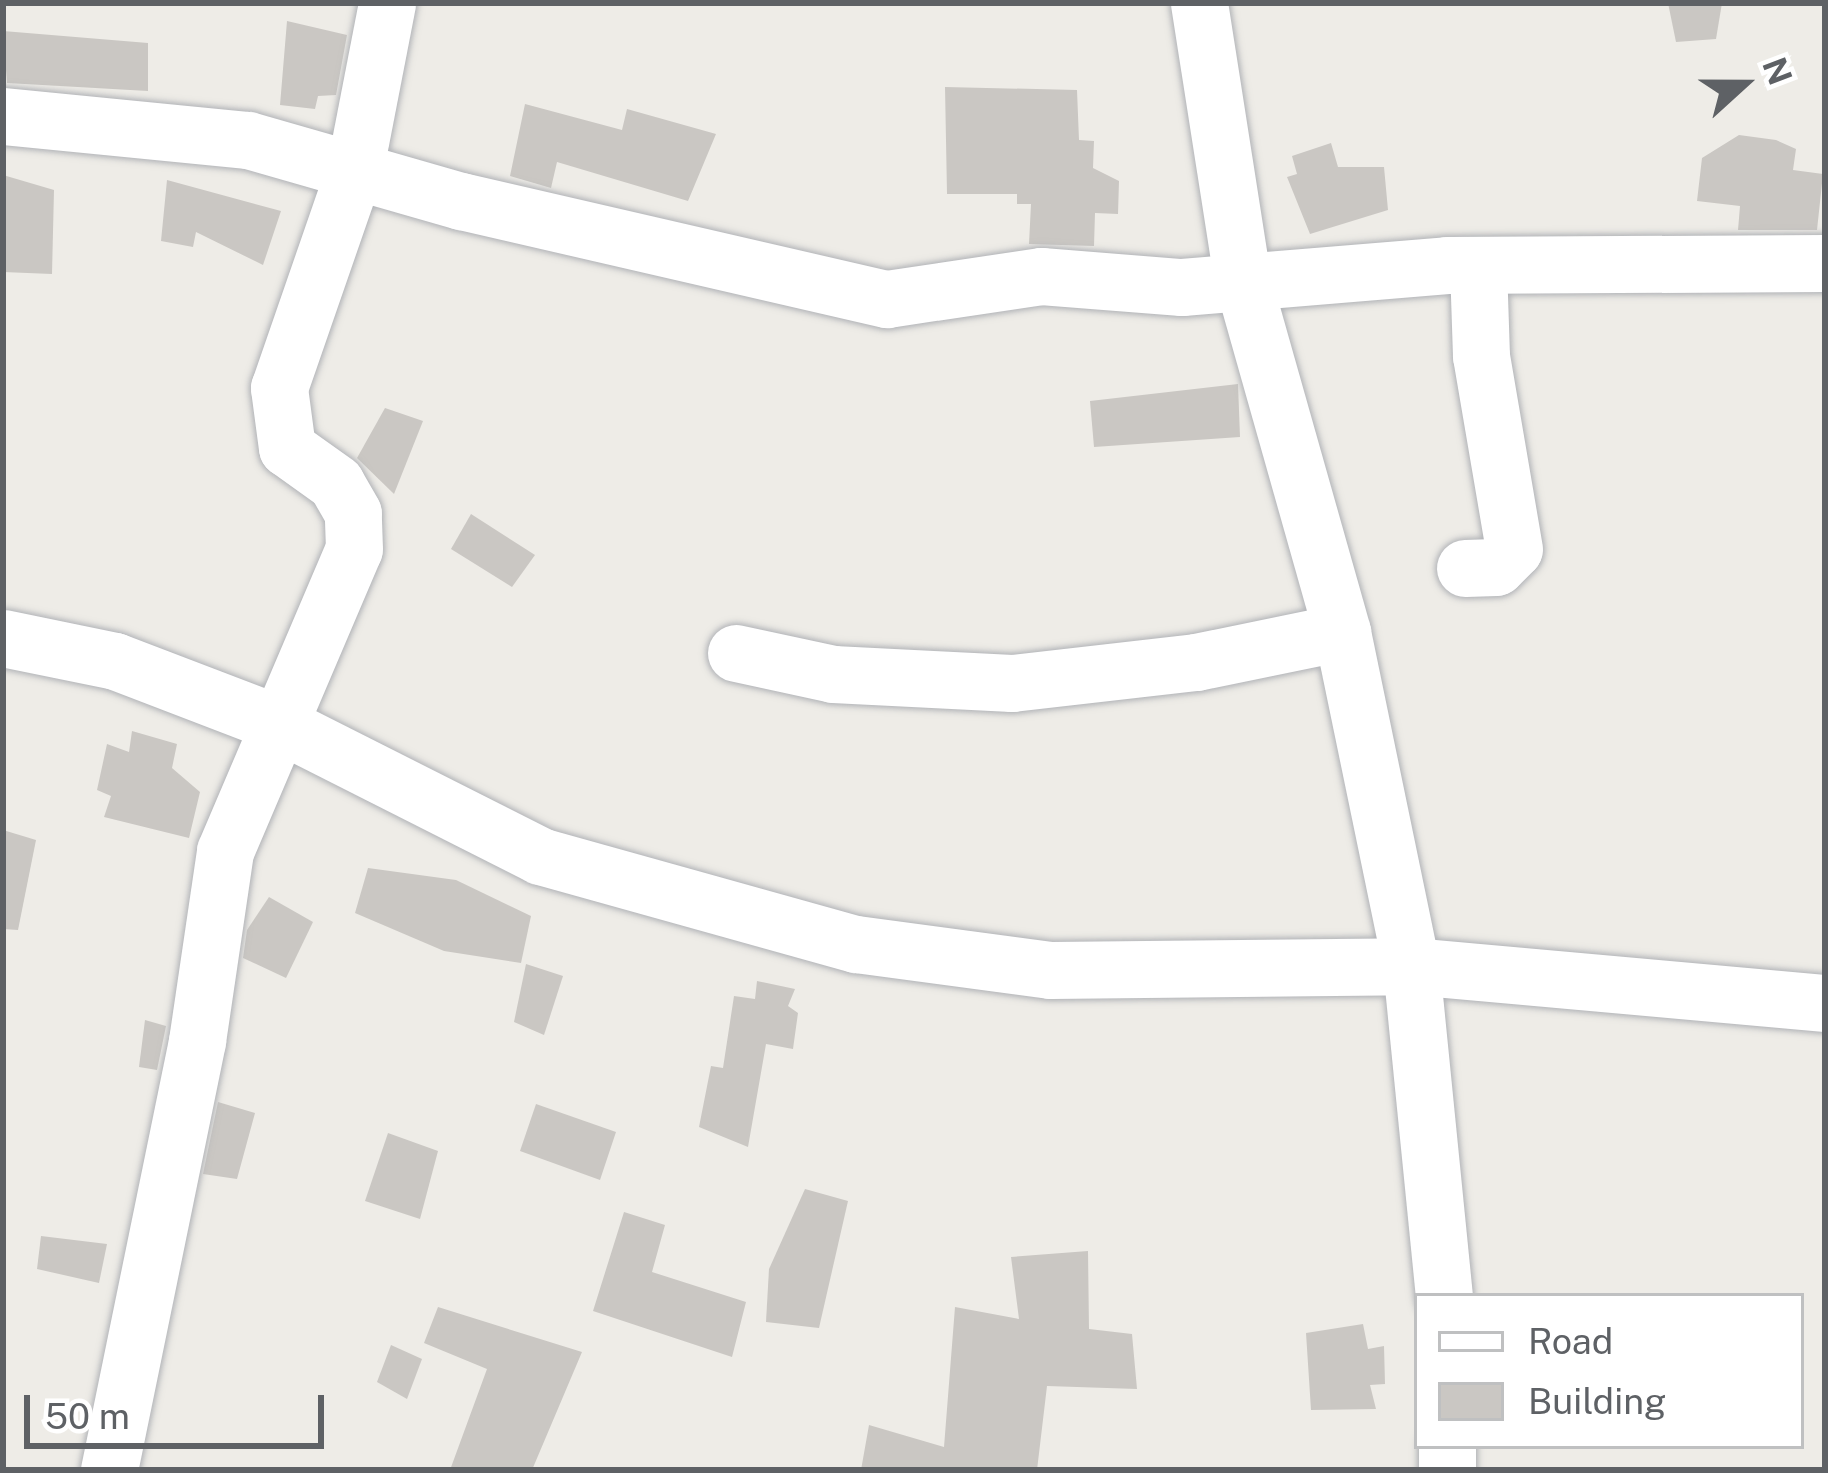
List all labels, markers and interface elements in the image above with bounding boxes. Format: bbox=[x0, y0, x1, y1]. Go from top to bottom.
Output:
north arrow bbox=[1684, 24, 1804, 144]
text: N bbox=[1755, 52, 1800, 90]
legend bbox=[1414, 1293, 1804, 1449]
text: Road bbox=[1528, 1320, 1613, 1362]
scale bar bbox=[30, 1371, 330, 1445]
text: Building bbox=[1528, 1380, 1666, 1422]
text: 50 m bbox=[45, 1395, 130, 1437]

